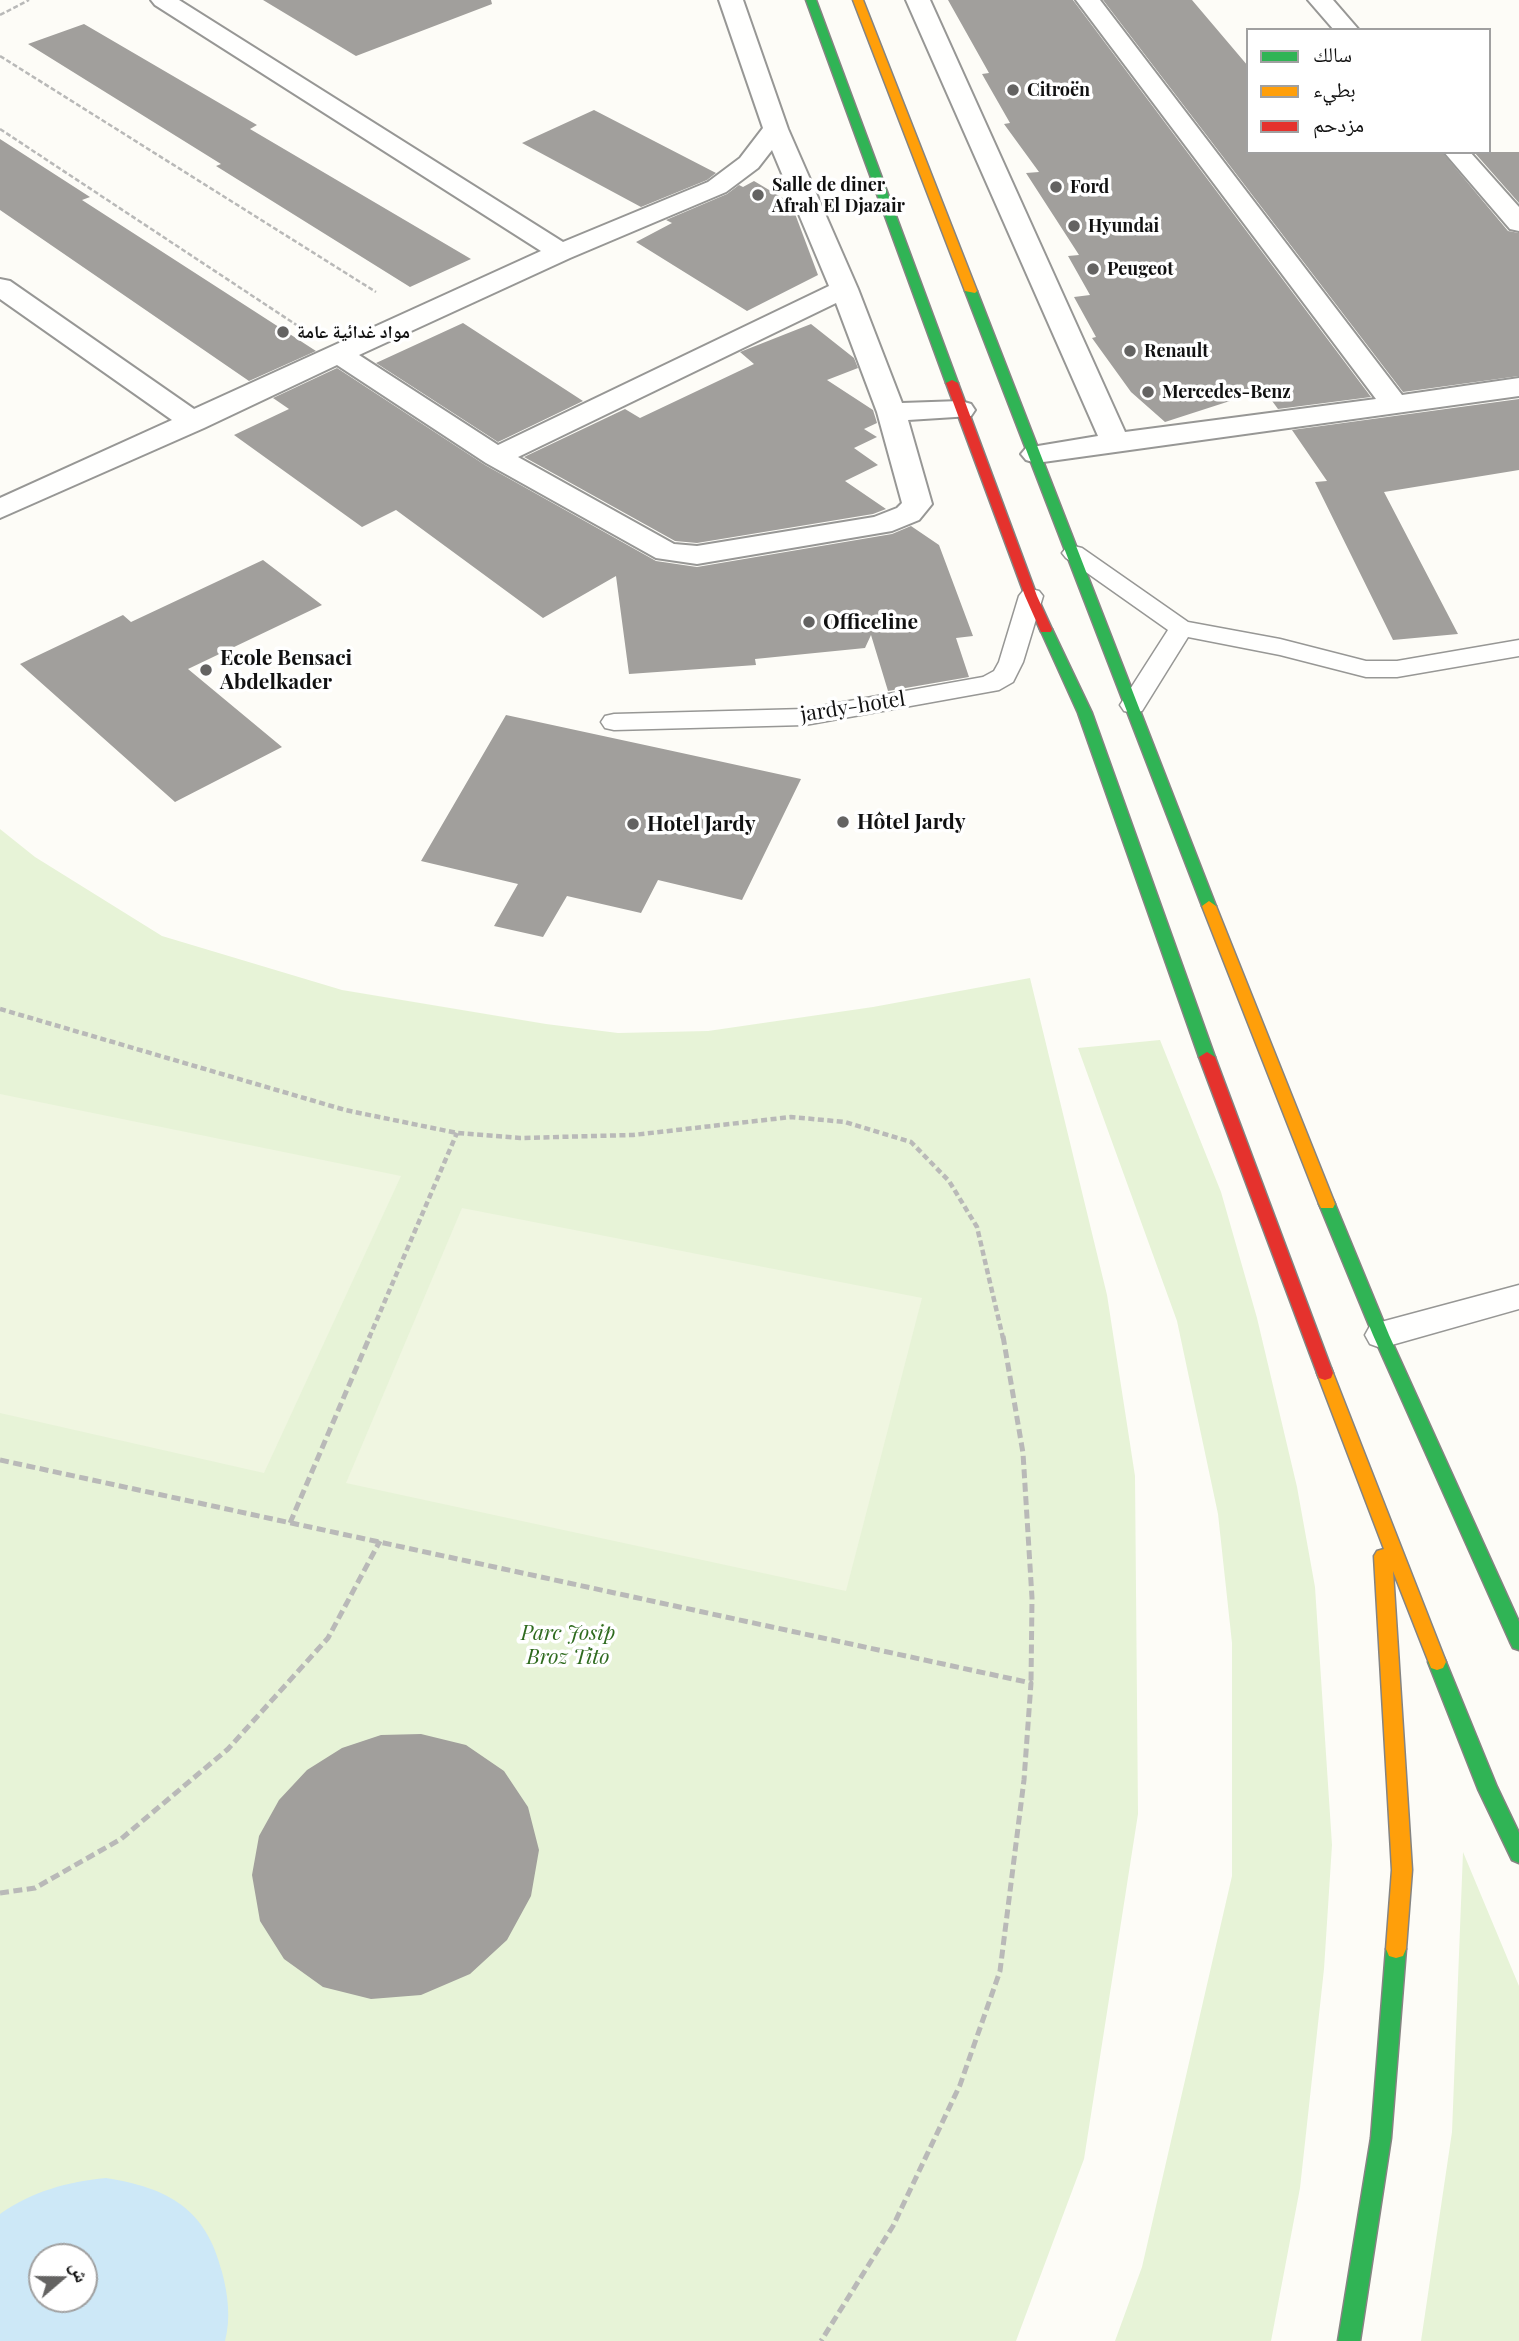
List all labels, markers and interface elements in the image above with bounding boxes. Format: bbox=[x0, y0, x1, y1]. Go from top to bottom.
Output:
legend bbox=[1246, 28, 1491, 154]
text: سالك bbox=[1313, 39, 1352, 67]
text: بطيء bbox=[1313, 74, 1356, 102]
place label: Citroën bbox=[1027, 79, 1090, 101]
marker: Citroën bbox=[1005, 82, 1021, 98]
text: مزدحم bbox=[1313, 109, 1364, 137]
place label: Salle de diner Afrah El Djazair bbox=[772, 174, 905, 216]
place label: Ford bbox=[1070, 176, 1109, 198]
marker: Ford bbox=[1048, 179, 1064, 195]
marker: Salle de diner Afrah El Djazair bbox=[750, 187, 766, 203]
place label: Hyundai bbox=[1088, 215, 1159, 237]
marker: Hyundai bbox=[1066, 218, 1082, 234]
place label: Peugeot bbox=[1107, 258, 1173, 280]
marker: Peugeot bbox=[1085, 261, 1101, 277]
place label: مواد غدائية عامة bbox=[297, 321, 410, 343]
marker: مواد غدائية عامة bbox=[275, 324, 291, 340]
place label: Renault bbox=[1144, 340, 1209, 362]
marker: Renault bbox=[1122, 343, 1138, 359]
place label: Mercedes-Benz bbox=[1162, 381, 1291, 403]
marker: Mercedes-Benz bbox=[1140, 384, 1156, 400]
place label: Officeline bbox=[823, 609, 918, 635]
marker: Officeline bbox=[801, 614, 817, 630]
place label: Ecole Bensaci Abdelkader bbox=[220, 645, 352, 695]
marker: Ecole Bensaci Abdelkader bbox=[198, 662, 214, 678]
street label: jardy-hotel bbox=[799, 686, 907, 728]
place label: Hôtel Jardy bbox=[857, 809, 966, 835]
place label: Hotel Jardy bbox=[647, 811, 756, 837]
marker: Hôtel Jardy bbox=[835, 814, 851, 830]
marker: Hotel Jardy bbox=[625, 816, 641, 832]
park label: Parc Josip Broz Tito bbox=[521, 1620, 615, 1670]
north arrow bbox=[28, 2243, 98, 2313]
text: ش bbox=[65, 2258, 97, 2285]

